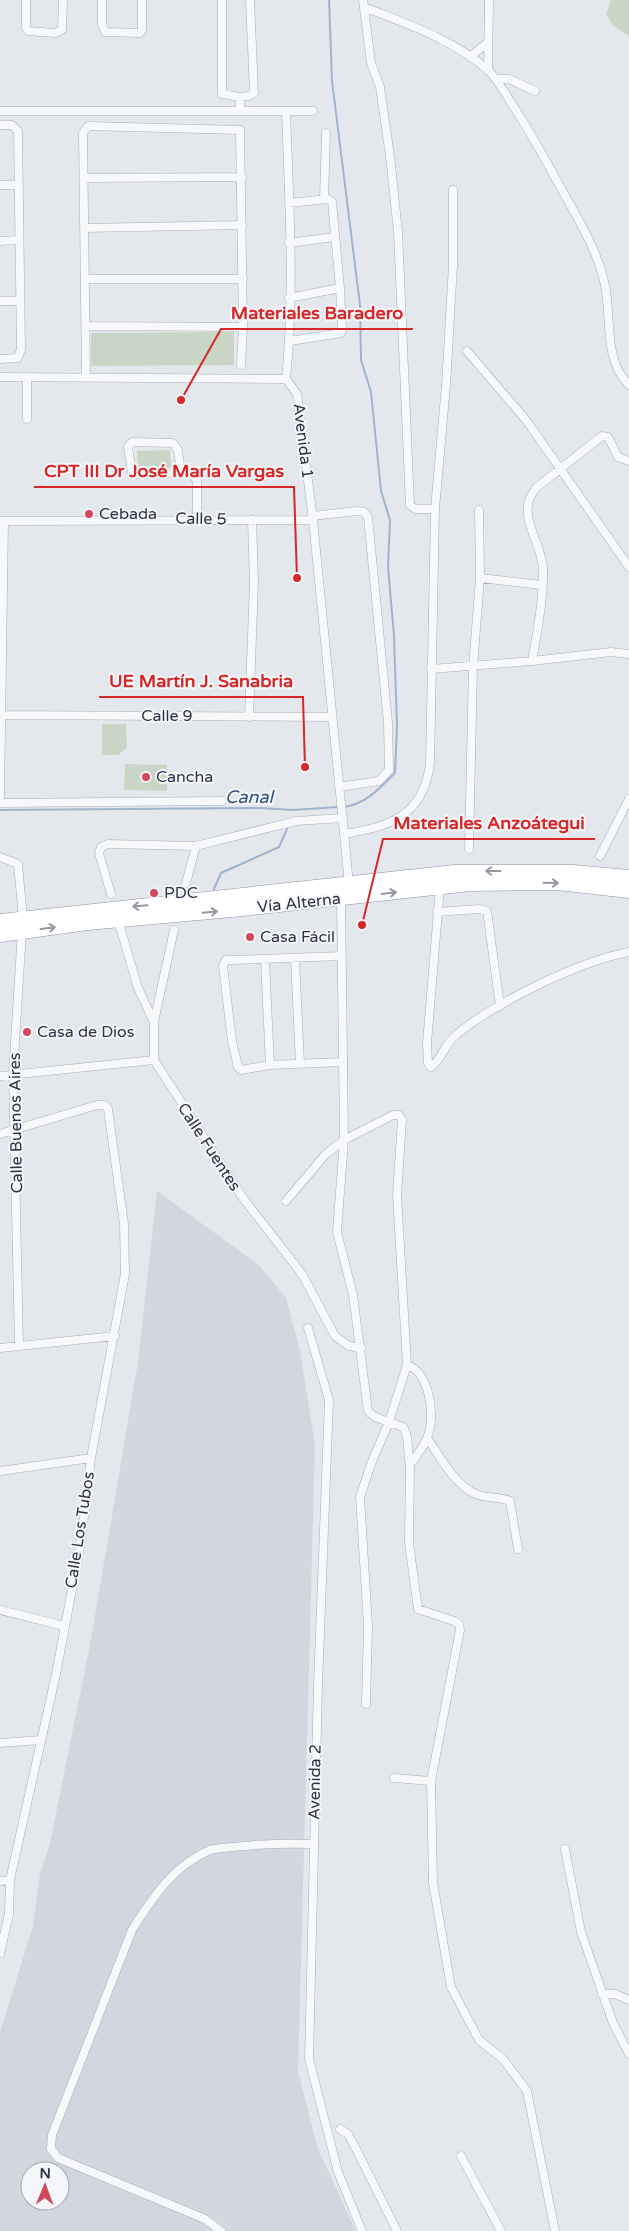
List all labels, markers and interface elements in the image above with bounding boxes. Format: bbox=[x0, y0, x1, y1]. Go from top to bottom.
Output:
callout: Materiales Baradero bbox=[221, 296, 413, 329]
text: Materiales Baradero bbox=[231, 302, 403, 324]
street label: Avenida 1 bbox=[288, 402, 318, 480]
callout: CPT III Dr José María Vargas bbox=[34, 454, 294, 487]
text: CPT III Dr José María Vargas bbox=[44, 460, 284, 482]
place label: Cebada bbox=[99, 504, 157, 524]
marker: Cebada bbox=[83, 508, 95, 520]
street label: Calle 5 bbox=[175, 509, 227, 529]
callout: UE Martín J. Sanabria bbox=[99, 664, 303, 697]
text: UE Martín J. Sanabria bbox=[109, 670, 293, 692]
street label: Calle 9 bbox=[141, 706, 193, 726]
place label: Cancha bbox=[156, 767, 213, 787]
marker: Cancha bbox=[140, 771, 152, 783]
water label: Canal bbox=[225, 786, 276, 808]
callout: Materiales Anzoátegui bbox=[383, 806, 595, 839]
text: Materiales Anzoátegui bbox=[393, 812, 585, 834]
one-way arrow bbox=[485, 866, 502, 876]
one-way arrow bbox=[542, 878, 559, 888]
place label: PDC bbox=[164, 883, 198, 903]
marker: PDC bbox=[148, 887, 160, 899]
one-way arrow bbox=[381, 888, 397, 898]
street label: Vía Alterna bbox=[256, 889, 342, 917]
one-way arrow bbox=[132, 901, 148, 911]
one-way arrow bbox=[202, 907, 218, 917]
one-way arrow bbox=[40, 923, 56, 933]
place label: Casa Fácil bbox=[260, 927, 335, 947]
marker: Casa Fácil bbox=[244, 931, 256, 943]
place label: Casa de Dios bbox=[37, 1022, 135, 1042]
marker: Casa de Dios bbox=[21, 1026, 33, 1038]
street label: Calle Buenos Aires bbox=[5, 1052, 27, 1194]
street label: Calle Fuentes bbox=[173, 1099, 245, 1195]
street label: Calle Los Tubos bbox=[61, 1470, 99, 1590]
street label: Avenida 2 bbox=[304, 1744, 326, 1820]
north arrow bbox=[20, 2161, 70, 2211]
text: N bbox=[39, 2165, 51, 2182]

